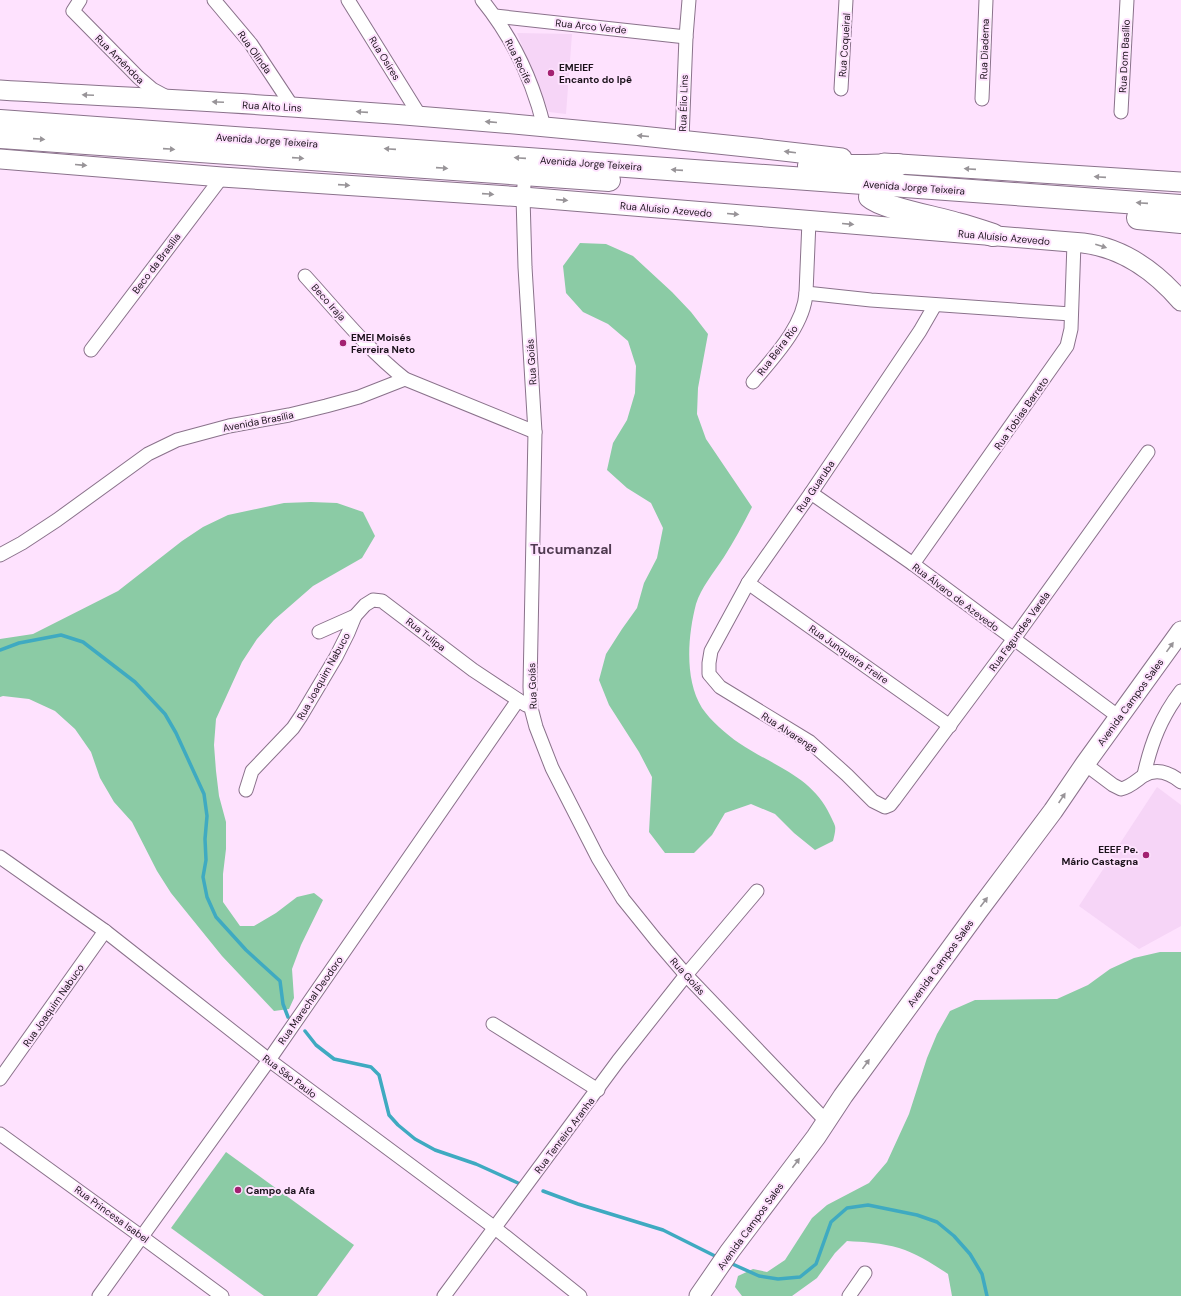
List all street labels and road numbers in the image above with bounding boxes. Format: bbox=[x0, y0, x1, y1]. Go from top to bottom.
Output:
street label: Rua Coqueiral bbox=[836, 12, 853, 78]
street label: Rua Arco Verde bbox=[555, 16, 627, 37]
street label: Rua Diadema bbox=[977, 18, 992, 80]
street label: Rua Dom Basílio bbox=[1116, 19, 1133, 93]
street label: Rua Olinda bbox=[235, 28, 274, 76]
street label: Rua Amêndoa bbox=[92, 32, 147, 87]
street label: Rua Osires bbox=[366, 34, 403, 83]
street label: Rua Recife bbox=[502, 37, 535, 86]
street label: Rua Élio Lins bbox=[676, 74, 691, 132]
street label: Rua Alto Lins bbox=[242, 98, 302, 115]
street label: Avenida Jorge Teixeira bbox=[215, 130, 318, 151]
street label: Avenida Jorge Teixeira bbox=[539, 153, 642, 174]
street label: Avenida Jorge Teixeira bbox=[862, 177, 965, 198]
street label: Rua Aluísio Azevedo bbox=[619, 199, 713, 220]
street label: Rua Aluísio Azevedo bbox=[957, 227, 1051, 248]
street label: Beco da Brasília bbox=[129, 230, 184, 296]
street label: Beco Iraja bbox=[309, 281, 349, 324]
street label: Rua Beira Rio bbox=[754, 322, 801, 378]
street label: Rua Goiás bbox=[523, 338, 540, 385]
street label: Rua Tobias Barreto bbox=[991, 374, 1051, 452]
street label: Avenida Brasília bbox=[222, 408, 295, 435]
street label: Rua Guaruba bbox=[793, 458, 837, 515]
street label: Rua Álvaro de Azevedo bbox=[910, 560, 1002, 634]
street label: Rua Fagundes Varela bbox=[986, 589, 1053, 674]
street label: Rua Tulipa bbox=[403, 615, 448, 654]
street label: Rua Junqueira Freire bbox=[806, 622, 891, 687]
street label: Rua Joaquim Nabuco bbox=[294, 630, 353, 722]
street label: Avenida Campos Sales bbox=[1094, 656, 1166, 749]
street label: Rua Goiás bbox=[525, 663, 540, 709]
street label: Rua Alvarenga bbox=[759, 709, 821, 756]
street label: Avenida Campos Sales bbox=[904, 917, 976, 1010]
street label: Rua Marechal Deodoro bbox=[275, 954, 346, 1047]
street label: Rua Goiás bbox=[667, 955, 708, 998]
street label: Rua Joaquim Nabuco bbox=[20, 961, 87, 1049]
street label: Rua São Paulo bbox=[260, 1052, 319, 1101]
street label: Rua Tenreiro Aranha bbox=[531, 1095, 597, 1176]
street label: Avenida Campos Sales bbox=[714, 1180, 786, 1273]
street label: Rua Princesa Isabel bbox=[72, 1183, 151, 1246]

